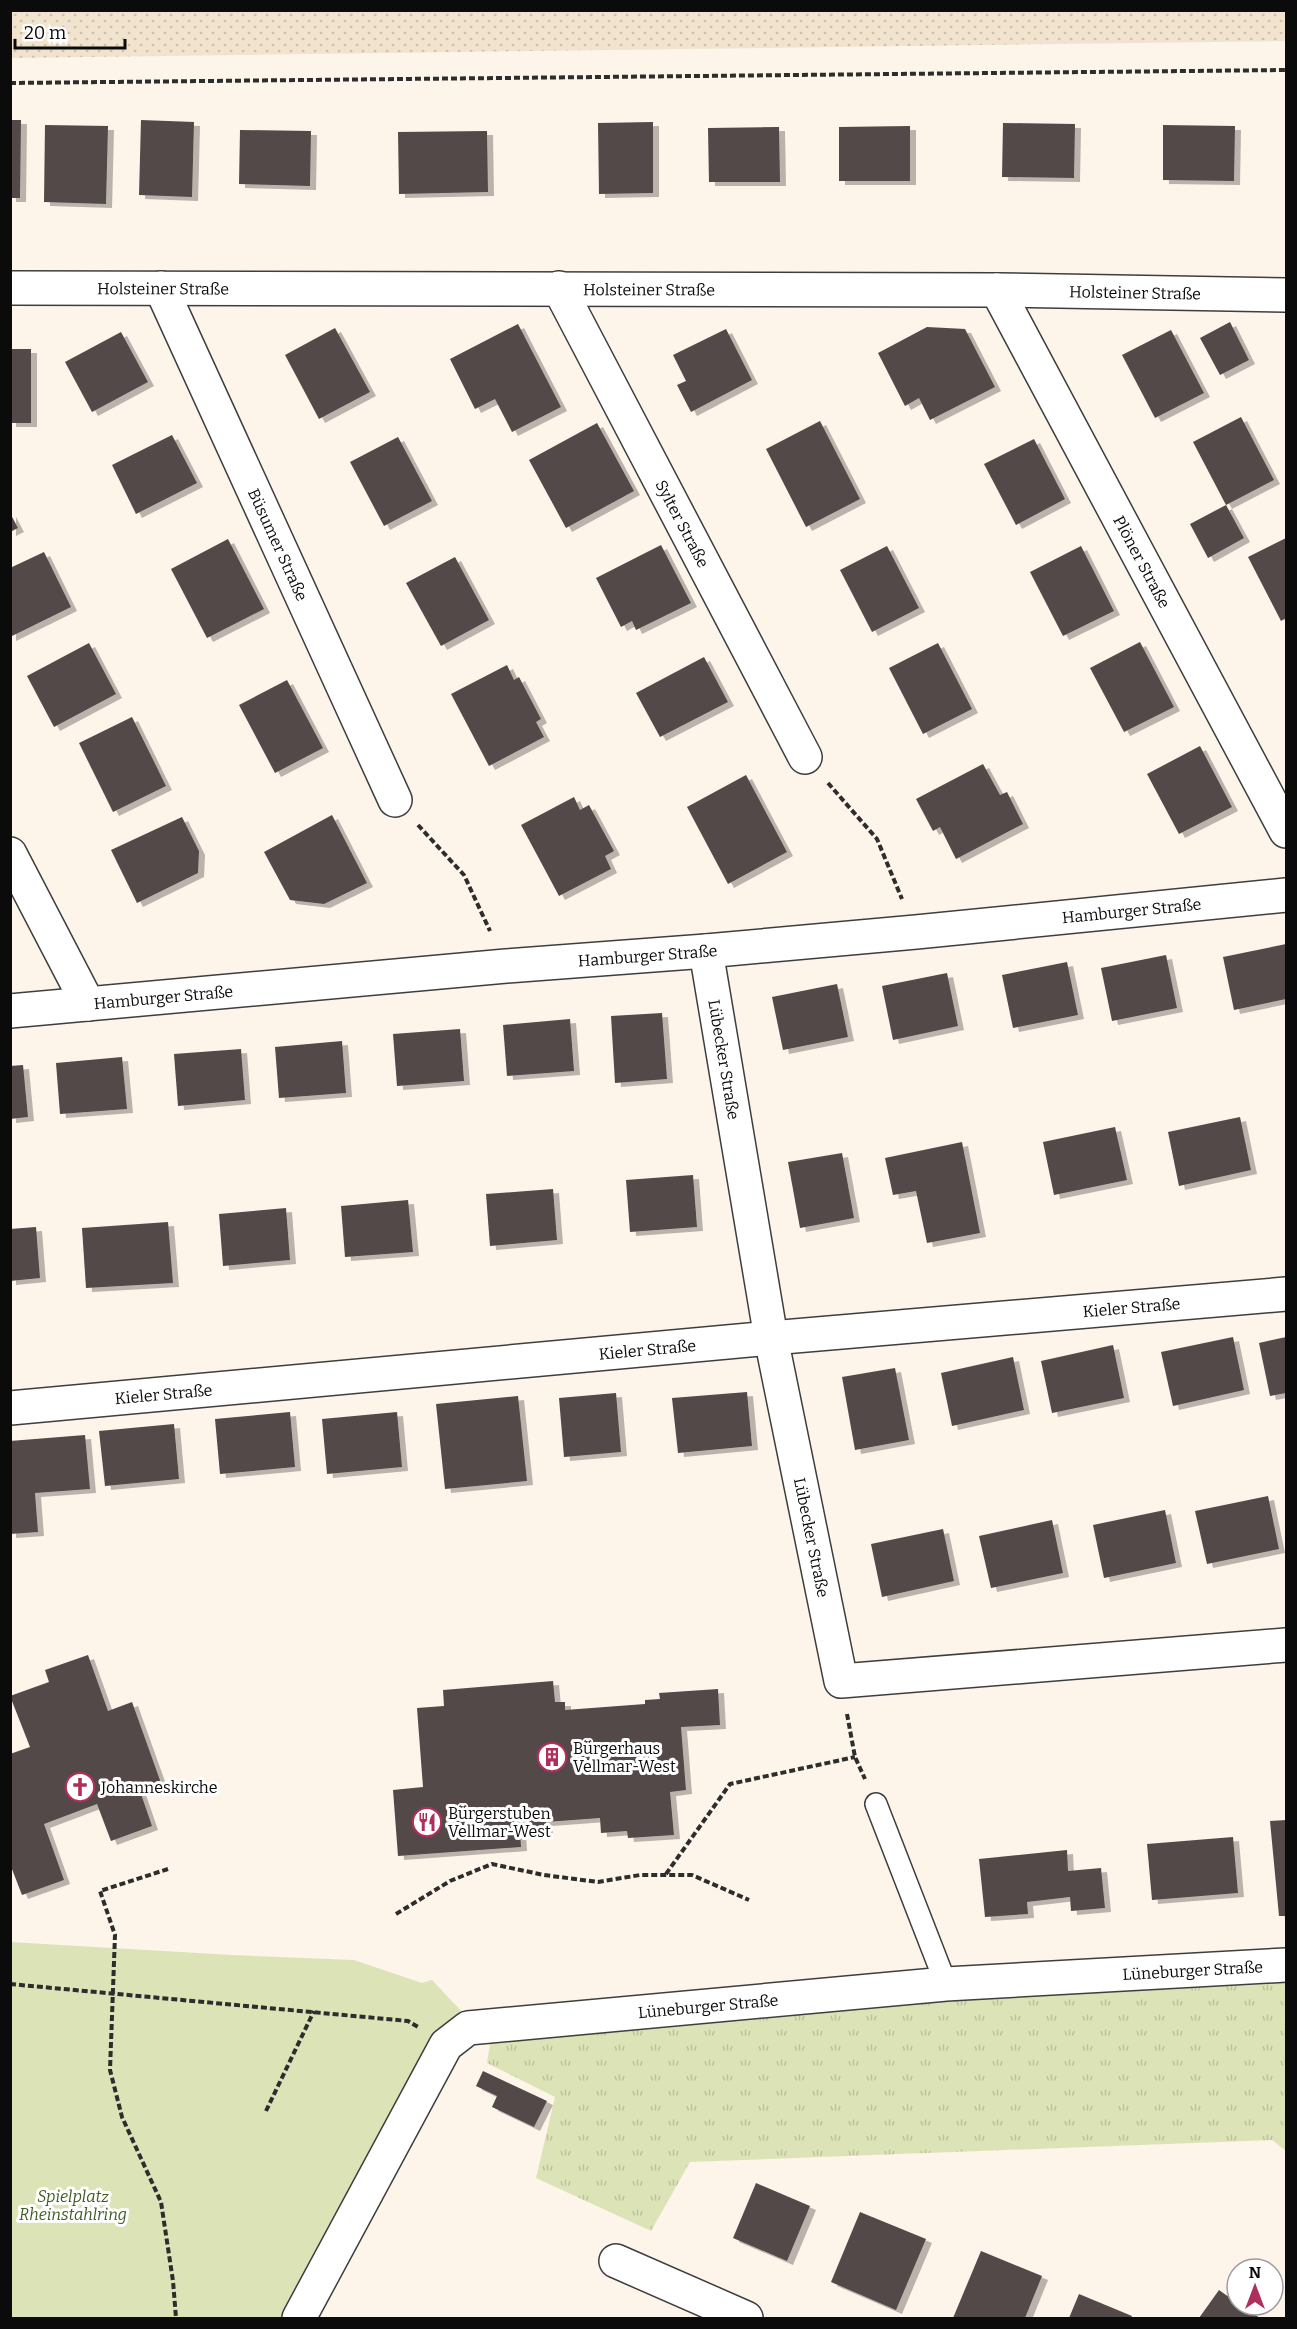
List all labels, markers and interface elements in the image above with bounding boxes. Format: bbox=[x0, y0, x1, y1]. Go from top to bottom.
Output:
scale bar bbox=[15, 12, 124, 50]
text: 20 m bbox=[24, 22, 66, 44]
street label: Holsteiner Straße bbox=[97, 279, 229, 298]
street label: Holsteiner Straße bbox=[583, 280, 715, 299]
street label: Holsteiner Straße bbox=[1069, 282, 1201, 304]
street label: Sylter Straße bbox=[651, 477, 713, 571]
street label: Büsumer Straße bbox=[244, 486, 312, 604]
street label: Plöner Straße bbox=[1109, 512, 1174, 611]
street label: Hamburger Straße bbox=[1061, 895, 1202, 927]
street label: Hamburger Straße bbox=[577, 941, 718, 971]
street label: Hamburger Straße bbox=[93, 982, 234, 1013]
street label: Lübecker Straße bbox=[704, 998, 743, 1121]
street label: Kieler Straße bbox=[1082, 1294, 1181, 1321]
street label: Kieler Straße bbox=[598, 1336, 697, 1364]
street label: Kieler Straße bbox=[114, 1380, 213, 1408]
street label: Lübecker Straße bbox=[790, 1476, 833, 1599]
place label: Bürgerhaus Vellmar-West bbox=[573, 1739, 676, 1776]
building icon: Bürgerhaus Vellmar-West bbox=[536, 1741, 568, 1773]
church icon: Johanneskirche bbox=[64, 1771, 96, 1803]
place label: Johanneskirche bbox=[100, 1778, 218, 1797]
place label: Bürgerstuben Vellmar-West bbox=[448, 1804, 551, 1841]
restaurant icon: Bürgerstuben Vellmar-West bbox=[411, 1806, 443, 1838]
street label: Lüneburger Straße bbox=[1122, 1957, 1264, 1984]
street label: Lüneburger Straße bbox=[637, 1990, 779, 2022]
park label: Spielplatz Rheinstahlring bbox=[19, 2187, 127, 2224]
north arrow bbox=[1225, 2257, 1285, 2317]
text: N bbox=[1249, 2263, 1261, 2282]

